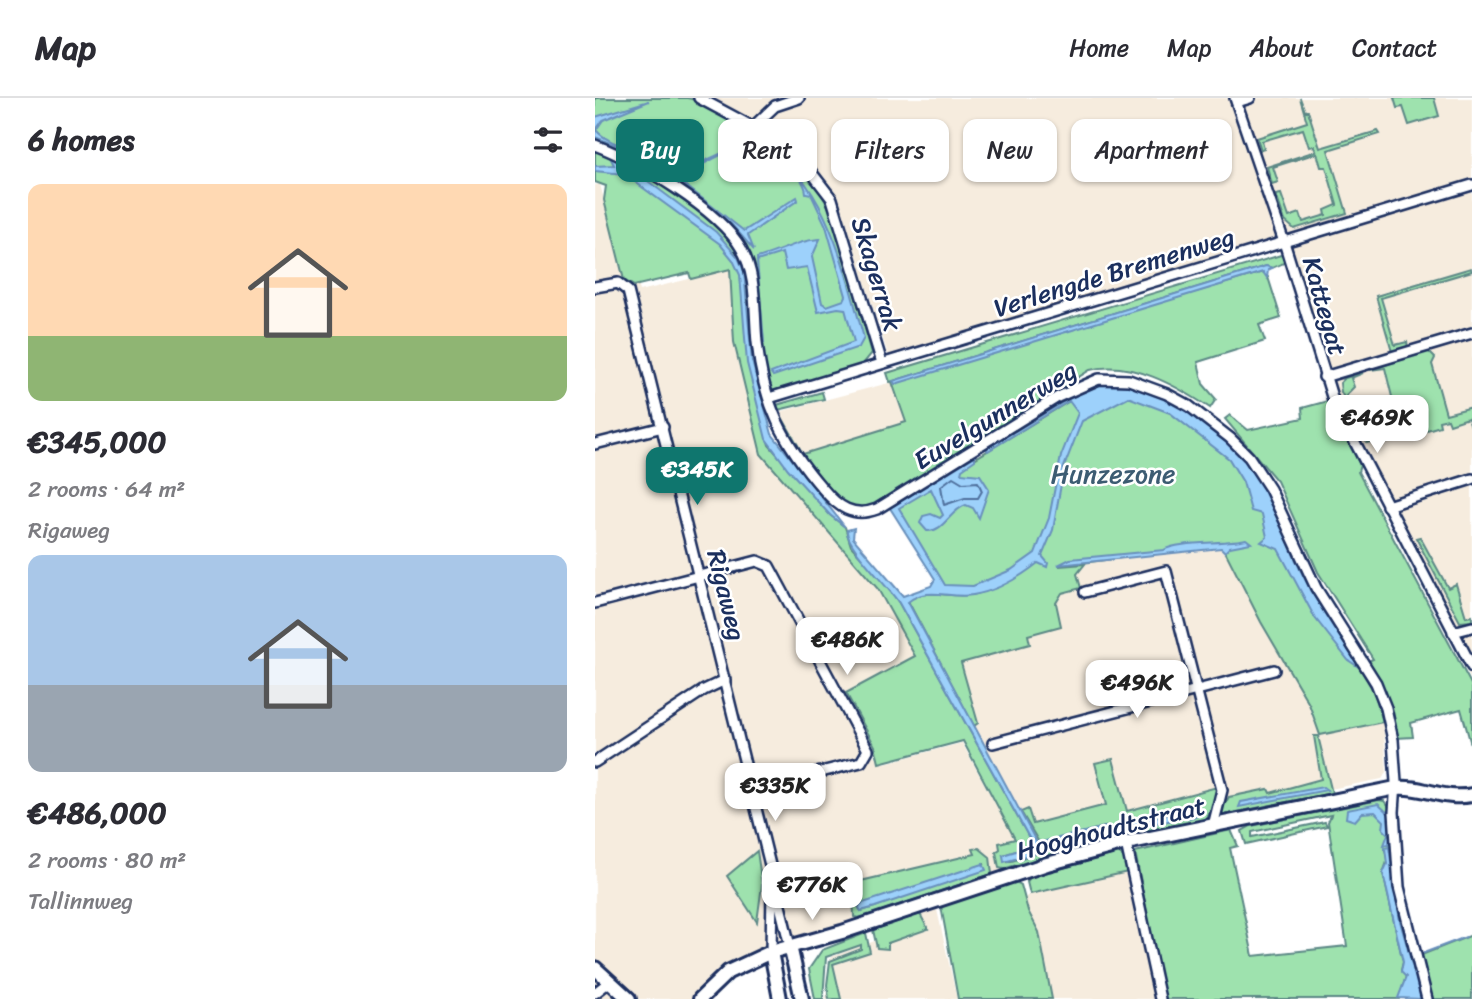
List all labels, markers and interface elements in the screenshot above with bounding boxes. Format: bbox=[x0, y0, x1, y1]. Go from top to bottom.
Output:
text: Map bbox=[35, 19, 96, 77]
text: Home bbox=[1069, 27, 1129, 69]
text: Map bbox=[1167, 27, 1211, 69]
text: About bbox=[1249, 27, 1314, 69]
text: Contact bbox=[1352, 27, 1437, 69]
text: 6 homes bbox=[28, 113, 135, 167]
chip: Buy bbox=[616, 119, 704, 182]
chip: Rent bbox=[718, 119, 817, 182]
chip: Filters bbox=[831, 119, 949, 182]
chip: New bbox=[963, 119, 1057, 182]
chip: Apartment bbox=[1071, 119, 1232, 182]
icon: filters bbox=[529, 121, 567, 159]
street label: Skagerrak bbox=[838, 211, 916, 337]
street label: Verlengde Bremenweg bbox=[988, 213, 1240, 331]
icon: home bbox=[235, 230, 361, 356]
street label: Kattegat bbox=[1289, 251, 1361, 361]
street label: Euvelgunnerweg bbox=[904, 348, 1086, 482]
pin: €469K bbox=[1328, 396, 1426, 455]
text: €469K bbox=[1342, 397, 1412, 438]
text: €345,000 bbox=[28, 415, 166, 469]
pin: €345K bbox=[648, 448, 746, 507]
text: €345K bbox=[662, 449, 732, 490]
park label: Hunzezone bbox=[1051, 451, 1175, 497]
text: 2 rooms · 64 m² bbox=[28, 469, 185, 510]
text: Rigaweg bbox=[28, 510, 110, 551]
street label: Rigaweg bbox=[693, 544, 761, 646]
icon: home bbox=[235, 601, 361, 727]
pin: €486K bbox=[798, 618, 896, 677]
text: €486K bbox=[812, 619, 882, 660]
pin: €496K bbox=[1088, 660, 1186, 720]
text: €496K bbox=[1102, 662, 1172, 703]
pin: €335K bbox=[726, 764, 824, 823]
text: €335K bbox=[741, 765, 809, 806]
street label: Hooghoudtstraat bbox=[1011, 782, 1211, 874]
text: €486,000 bbox=[28, 786, 167, 840]
text: 2 rooms · 80 m² bbox=[28, 840, 186, 881]
pin: €776K bbox=[763, 862, 861, 922]
text: €776K bbox=[778, 864, 846, 905]
text: Tallinnweg bbox=[28, 881, 133, 922]

